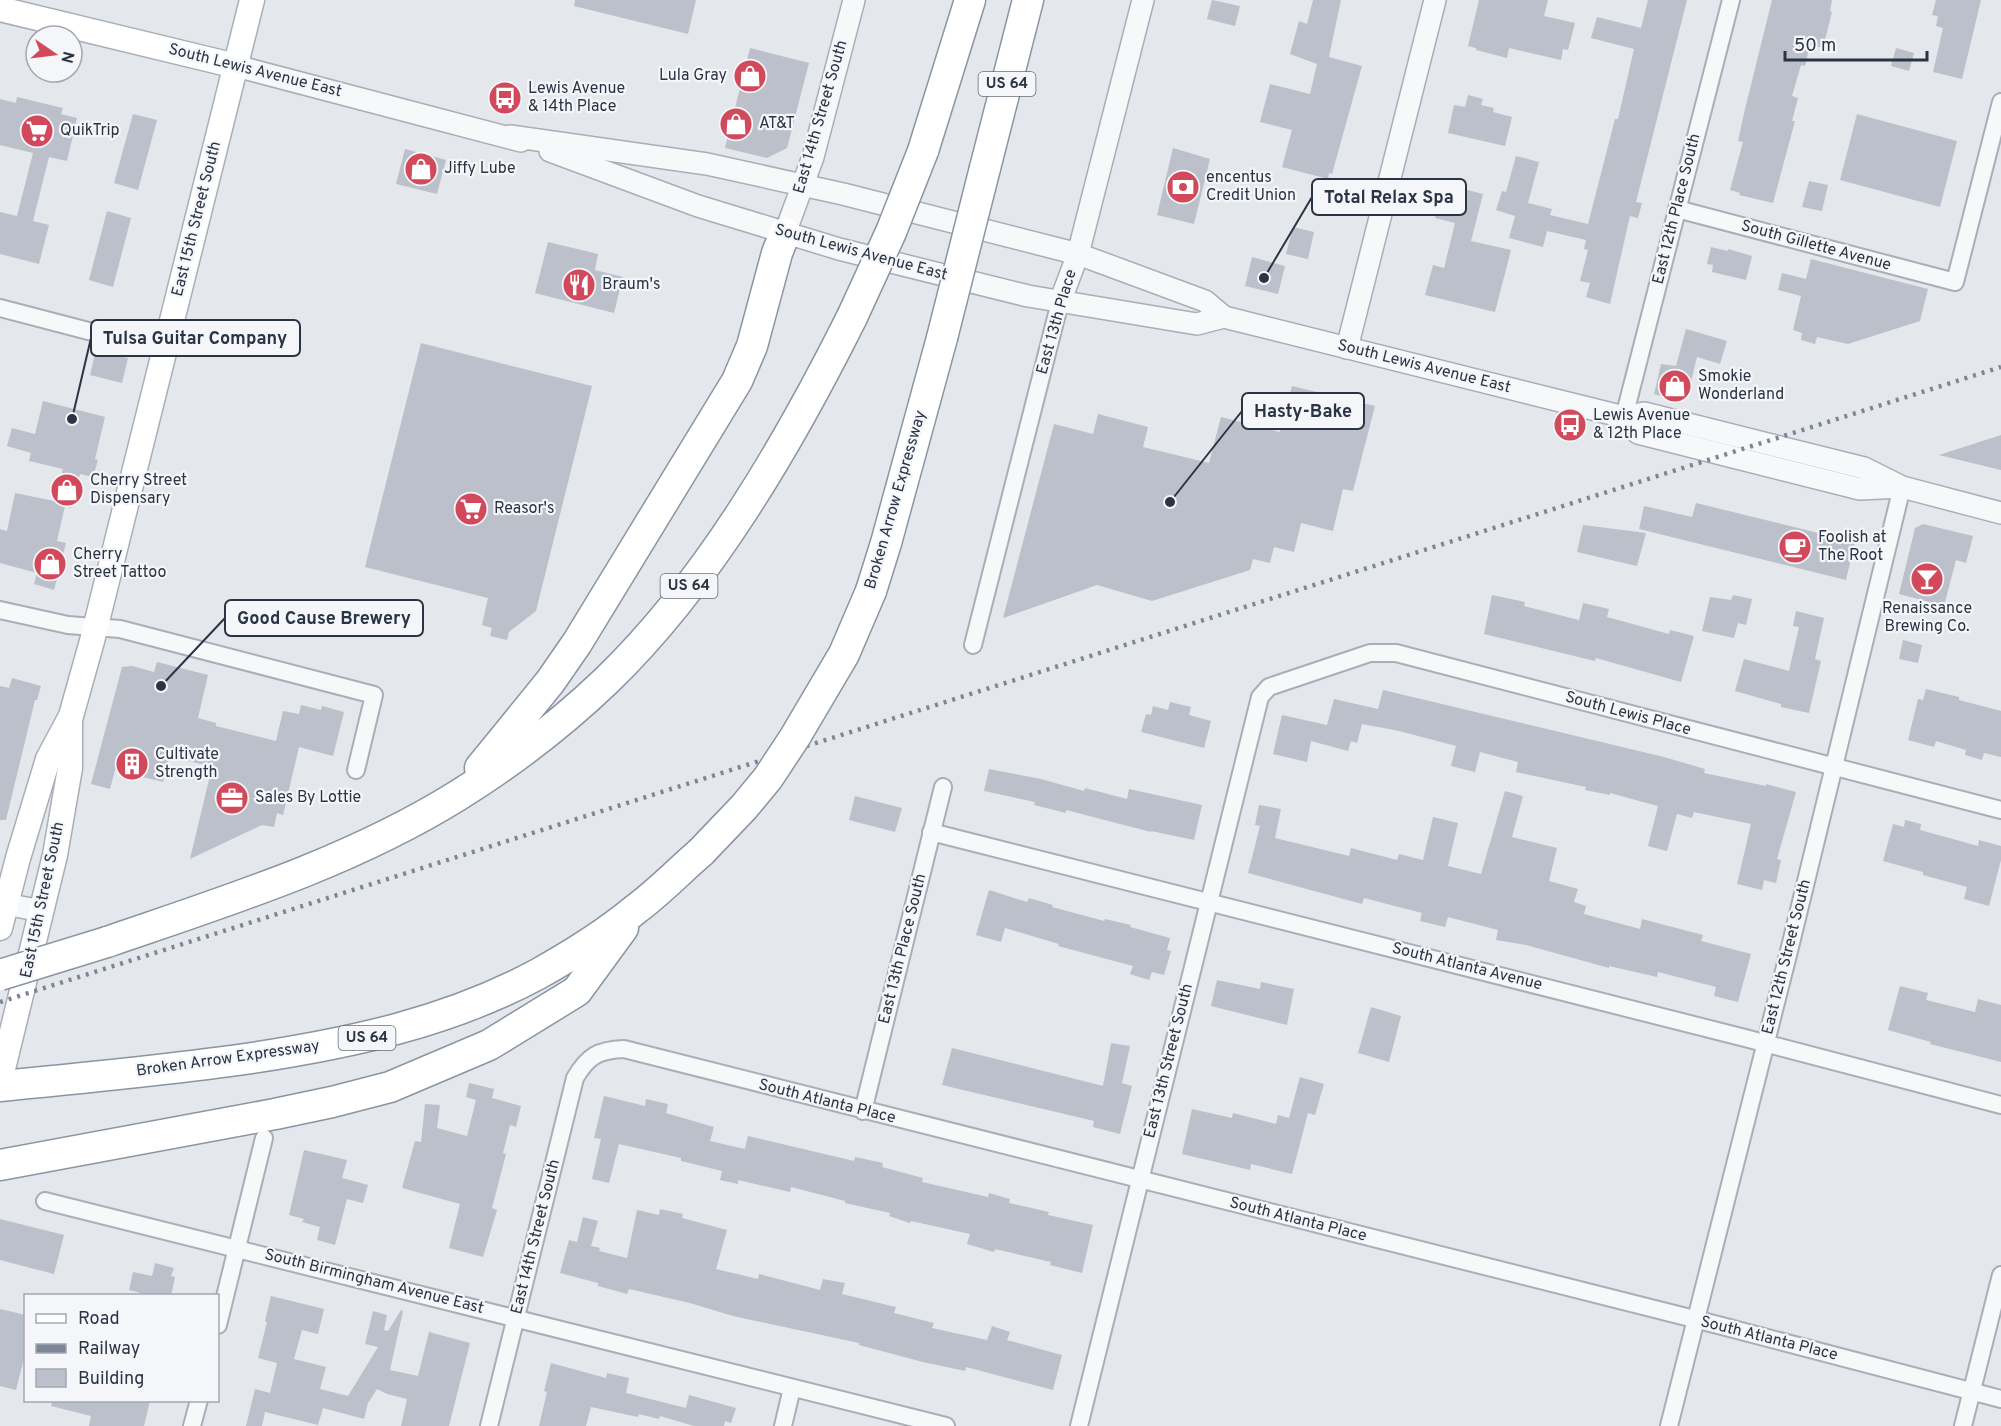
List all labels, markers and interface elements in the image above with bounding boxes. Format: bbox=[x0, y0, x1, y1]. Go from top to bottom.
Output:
north arrow bbox=[24, 24, 84, 84]
scale bar bbox=[1785, 24, 1928, 62]
text: 50 m bbox=[1794, 35, 1836, 58]
street label: East 14th Street South bbox=[789, 38, 853, 196]
street label: South Lewis Avenue East bbox=[166, 40, 344, 102]
text: N bbox=[56, 49, 78, 65]
shop icon: Lula Gray bbox=[732, 58, 768, 94]
place label: Lula Gray bbox=[659, 66, 727, 86]
road number: US 64 bbox=[978, 72, 1036, 96]
place label: Lewis Avenue & 14th Place bbox=[528, 79, 625, 117]
bus stop icon: Lewis Avenue & 14th Place bbox=[487, 80, 523, 116]
shop icon: AT&T bbox=[718, 106, 754, 142]
supermarket icon: QuikTrip bbox=[19, 113, 55, 149]
place label: AT&T bbox=[759, 114, 795, 134]
place label: QuikTrip bbox=[60, 121, 120, 141]
street label: East 12th Place South bbox=[1649, 132, 1705, 286]
street label: East 15th Street South bbox=[168, 139, 226, 299]
shop icon: Jiffy Lube bbox=[403, 151, 439, 187]
place label: Jiffy Lube bbox=[444, 159, 516, 179]
place label: encentus Credit Union bbox=[1206, 168, 1296, 206]
bank icon: encentus Credit Union bbox=[1165, 169, 1201, 205]
callout: Total Relax Spa bbox=[1312, 179, 1466, 215]
text: Total Relax Spa bbox=[1324, 187, 1454, 210]
street label: South Gillette Avenue bbox=[1739, 216, 1893, 276]
street label: South Lewis Avenue East bbox=[773, 220, 949, 286]
restaurant icon: Braum's bbox=[561, 267, 597, 303]
street label: East 13th Place bbox=[1032, 267, 1082, 377]
place label: Braum's bbox=[602, 275, 660, 295]
callout: Tulsa Guitar Company bbox=[91, 320, 300, 356]
text: Tulsa Guitar Company bbox=[103, 328, 287, 351]
street label: South Lewis Avenue East bbox=[1335, 336, 1513, 398]
place label: Smokie Wonderland bbox=[1698, 367, 1784, 405]
shop icon: Smokie Wonderland bbox=[1657, 368, 1693, 404]
callout: Hasty-Bake bbox=[1242, 393, 1364, 429]
text: Hasty-Bake bbox=[1254, 401, 1352, 424]
place label: Lewis Avenue & 12th Place bbox=[1593, 406, 1690, 444]
bus stop icon: Lewis Avenue & 12th Place bbox=[1552, 407, 1588, 443]
street label: Broken Arrow Expressway bbox=[861, 408, 931, 592]
place label: Cherry Street Dispensary bbox=[90, 471, 187, 509]
shop icon: Cherry Street Dispensary bbox=[49, 472, 85, 508]
supermarket icon: Reasor's bbox=[453, 491, 489, 527]
place label: Reasor's bbox=[494, 499, 555, 519]
place label: Foolish at The Root bbox=[1818, 528, 1887, 566]
cafe icon: Foolish at The Root bbox=[1777, 529, 1813, 565]
place label: Cherry Street Tattoo bbox=[73, 545, 167, 583]
shop icon: Cherry Street Tattoo bbox=[32, 546, 68, 582]
bar icon: Renaissance Brewing Co. bbox=[1909, 561, 1945, 597]
road number: US 64 bbox=[660, 574, 718, 598]
place label: Renaissance Brewing Co. bbox=[1882, 599, 1972, 637]
callout: Good Cause Brewery bbox=[225, 600, 423, 636]
text: Good Cause Brewery bbox=[237, 608, 411, 631]
street label: South Lewis Place bbox=[1563, 688, 1693, 740]
place label: Cultivate Strength bbox=[155, 745, 219, 783]
building icon: Cultivate Strength bbox=[114, 746, 150, 782]
office icon: Sales By Lottie bbox=[214, 780, 250, 816]
place label: Sales By Lottie bbox=[255, 788, 361, 808]
street label: East 15th Street South bbox=[17, 820, 69, 980]
street label: East 13th Place South bbox=[875, 872, 931, 1026]
street label: East 12th Street South bbox=[1758, 877, 1816, 1037]
street label: South Atlanta Avenue bbox=[1390, 939, 1544, 995]
street label: East 13th Street South bbox=[1140, 982, 1198, 1140]
road number: US 64 bbox=[338, 1026, 395, 1050]
street label: Broken Arrow Expressway bbox=[135, 1036, 321, 1082]
street label: South Atlanta Place bbox=[756, 1075, 898, 1129]
street label: East 14th Street South bbox=[507, 1157, 565, 1317]
street label: South Atlanta Place bbox=[1227, 1193, 1369, 1247]
street label: South Birmingham Avenue East bbox=[262, 1245, 486, 1319]
legend bbox=[24, 1294, 219, 1402]
text: Road bbox=[78, 1308, 120, 1331]
street label: South Atlanta Place bbox=[1698, 1312, 1840, 1366]
text: Railway bbox=[78, 1338, 140, 1361]
text: Building bbox=[78, 1368, 144, 1391]

